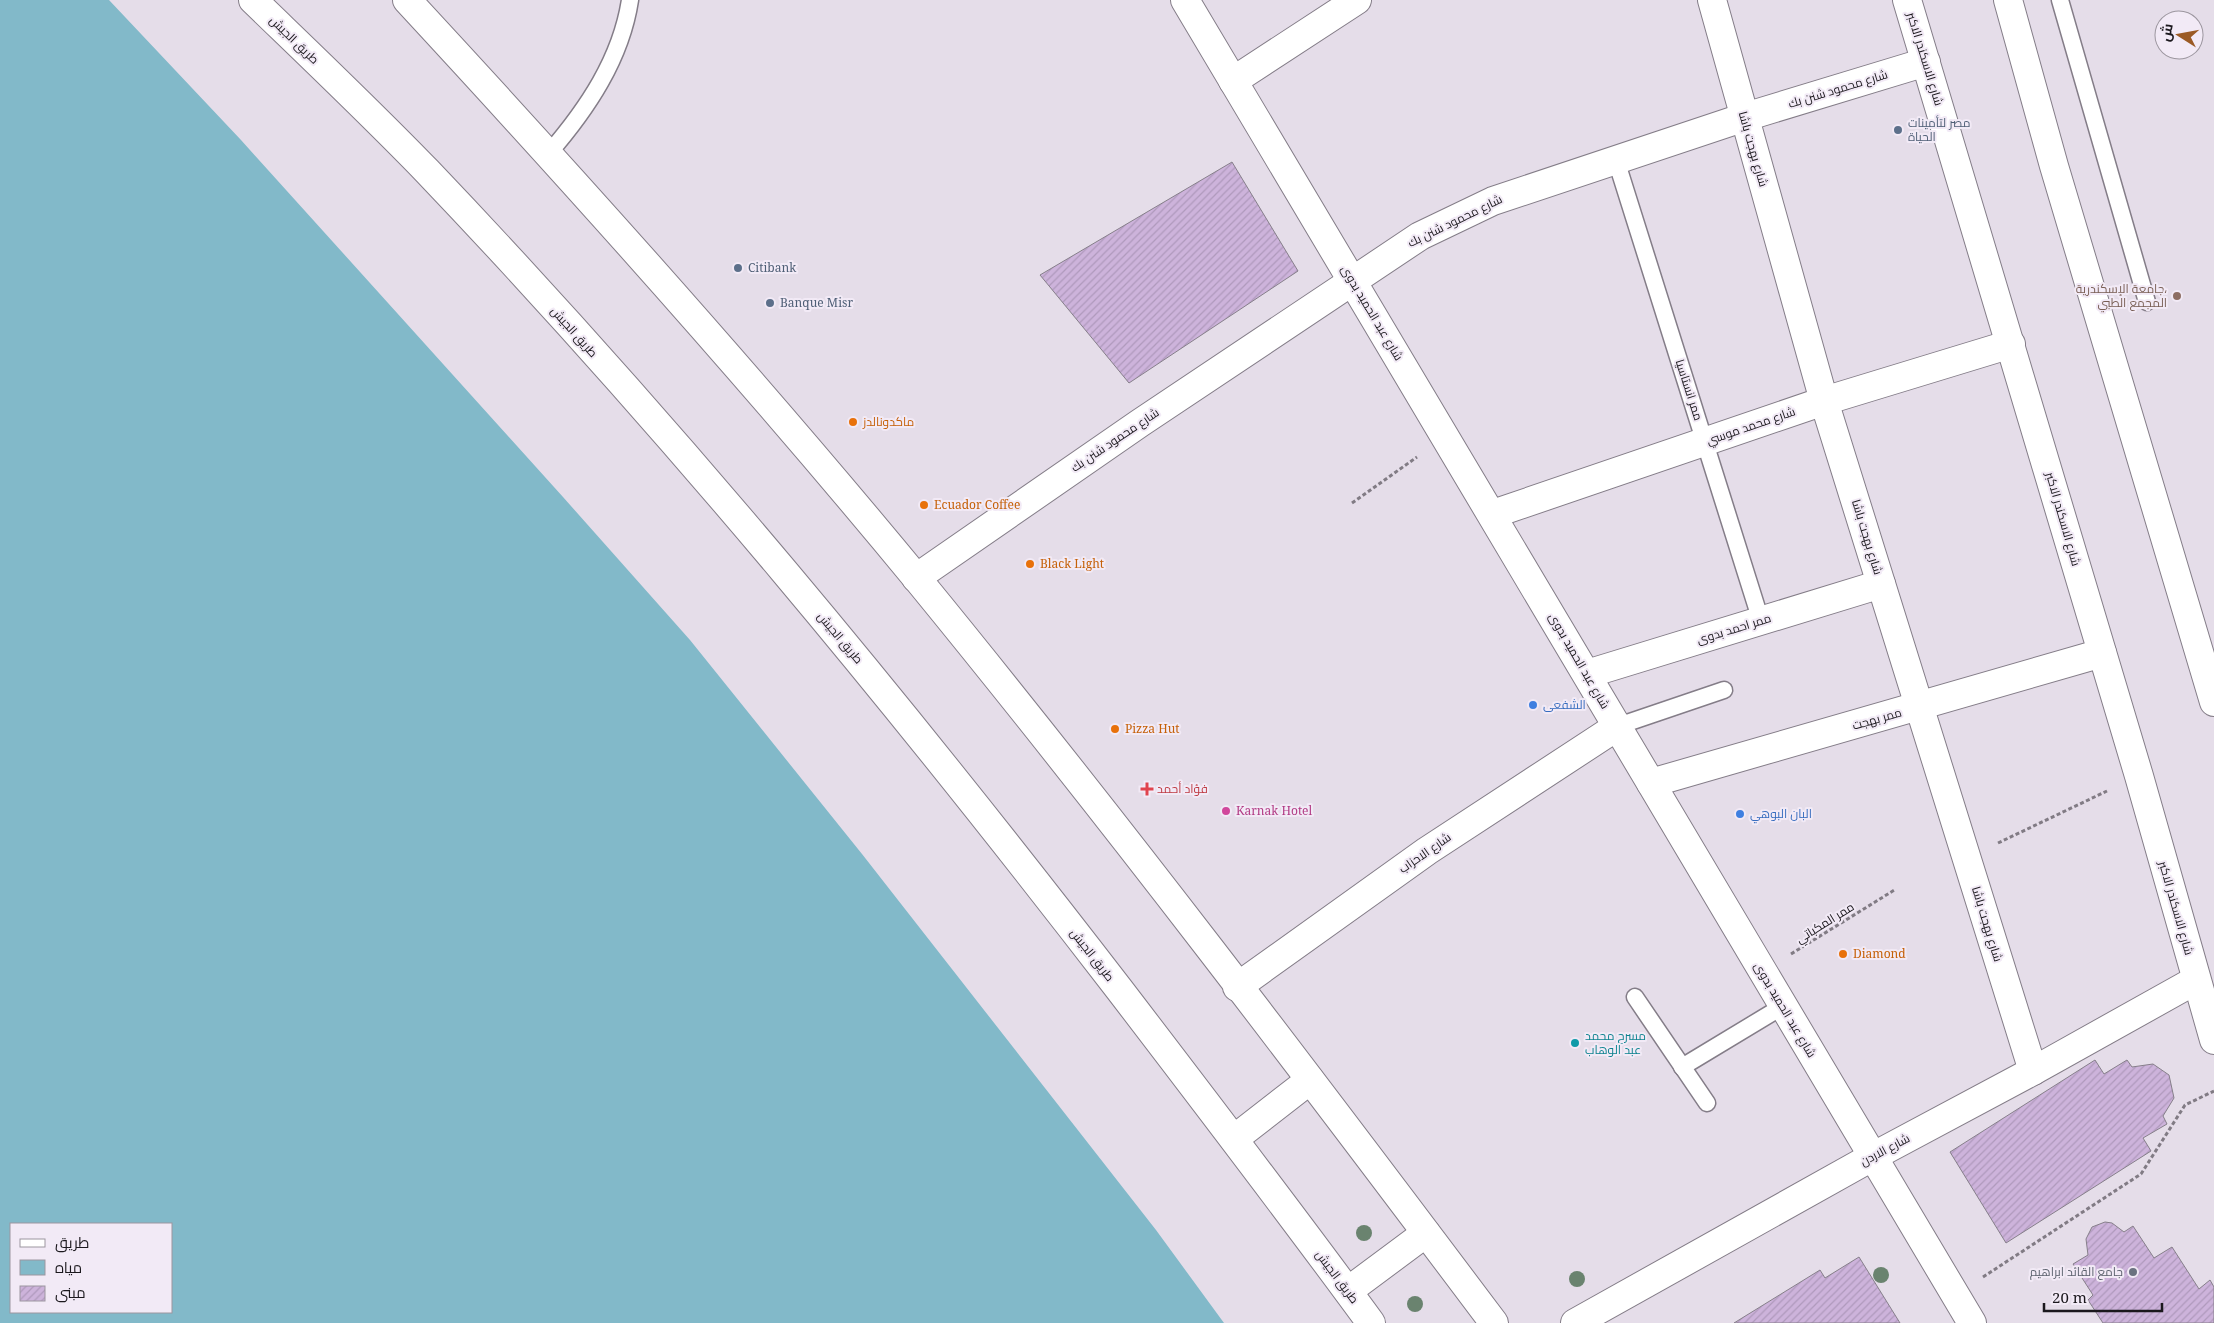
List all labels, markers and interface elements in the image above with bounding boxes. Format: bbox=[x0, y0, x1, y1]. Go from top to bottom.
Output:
street label: شارع الاسكندر الاكبر bbox=[1903, 9, 1948, 108]
north arrow bbox=[2154, 10, 2204, 60]
street label: طريق الجيش bbox=[266, 12, 323, 68]
text: ش bbox=[2155, 22, 2177, 43]
street label: شارع محمود شنن بك bbox=[1786, 65, 1890, 112]
street label: شارع بهجت باشا bbox=[1735, 109, 1772, 189]
place label: مصر لتأمينات الحياة bbox=[1908, 114, 1970, 145]
marker: مصر لتأمينات الحياة bbox=[1892, 124, 1904, 136]
street label: شارع محمود شنن بك bbox=[1405, 190, 1505, 251]
place label: Citibank bbox=[748, 259, 797, 276]
marker: Citibank bbox=[732, 262, 744, 274]
street label: شارع عبد الحميد بدوى bbox=[1337, 262, 1408, 364]
place label: جامعة الإسكندرية، المجمع الطبي bbox=[2076, 280, 2167, 313]
marker: جامعة الإسكندرية، المجمع الطبي bbox=[2171, 290, 2183, 302]
place label: Banque Misr bbox=[780, 294, 853, 311]
marker: Banque Misr bbox=[764, 297, 776, 309]
street label: طريق الجيش bbox=[547, 303, 602, 361]
street label: ممر انستاسيا bbox=[1672, 357, 1707, 423]
street label: شارع محمد موسي bbox=[1704, 402, 1798, 451]
street label: شارع محمود شنن بك bbox=[1067, 404, 1162, 475]
place label: ماكدونالدز bbox=[862, 413, 914, 430]
marker: ماكدونالدز bbox=[847, 416, 859, 428]
street label: شارع الاسكندر الاكبر bbox=[2042, 469, 2085, 568]
place label: Ecuador Coffee bbox=[934, 496, 1020, 513]
street label: شارع بهجت باشا bbox=[1848, 497, 1887, 577]
marker: Ecuador Coffee bbox=[918, 499, 930, 511]
place label: Black Light bbox=[1040, 555, 1104, 572]
marker: Black Light bbox=[1024, 558, 1036, 570]
street label: طريق الجيش bbox=[814, 608, 867, 667]
street label: ممر احمد بدوى bbox=[1695, 609, 1773, 648]
street label: شارع عبد الحميد بدوى bbox=[1545, 610, 1614, 712]
place label: الشفعى bbox=[1543, 696, 1586, 713]
marker: الشفعى bbox=[1527, 699, 1539, 711]
street label: ممر بهجت bbox=[1850, 703, 1904, 734]
place label: Pizza Hut bbox=[1125, 720, 1180, 737]
marker: Pizza Hut bbox=[1109, 723, 1121, 735]
place label: فؤاد أحمد bbox=[1157, 780, 1208, 797]
marker: فؤاد أحمد bbox=[1141, 783, 1153, 795]
place label: Karnak Hotel bbox=[1236, 802, 1313, 819]
marker: Karnak Hotel bbox=[1220, 805, 1232, 817]
place label: البان البوهي bbox=[1750, 805, 1812, 824]
marker: البان البوهي bbox=[1734, 808, 1746, 820]
street label: شارع الاحزاب bbox=[1395, 828, 1454, 877]
street label: شارع الاسكندر الاكبر bbox=[2155, 858, 2198, 957]
street label: شارع بهجت باشا bbox=[1968, 884, 2007, 964]
street label: ممر المكباتي bbox=[1792, 898, 1858, 949]
street label: طريق الجيش bbox=[1066, 925, 1118, 985]
place label: Diamond bbox=[1853, 945, 1906, 962]
marker: Diamond bbox=[1837, 948, 1849, 960]
street label: شارع عبد الحميد بدوى bbox=[1750, 959, 1821, 1061]
place label: مسرح محمد عبد الوهاب bbox=[1585, 1027, 1646, 1058]
marker: مسرح محمد عبد الوهاب bbox=[1569, 1037, 1581, 1049]
street label: شارع الاردن bbox=[1857, 1129, 1913, 1170]
legend bbox=[10, 1223, 172, 1313]
text: طريق bbox=[55, 1232, 89, 1253]
street label: طريق الجيش bbox=[1312, 1247, 1363, 1307]
text: مياه bbox=[55, 1257, 82, 1277]
place label: جامع القائد ابراهيم bbox=[2030, 1263, 2123, 1280]
marker: جامع القائد ابراهيم bbox=[2127, 1266, 2139, 1278]
scale bar bbox=[2044, 1280, 2162, 1312]
text: مبنى bbox=[55, 1282, 86, 1303]
text: 20 m bbox=[2052, 1287, 2087, 1307]

